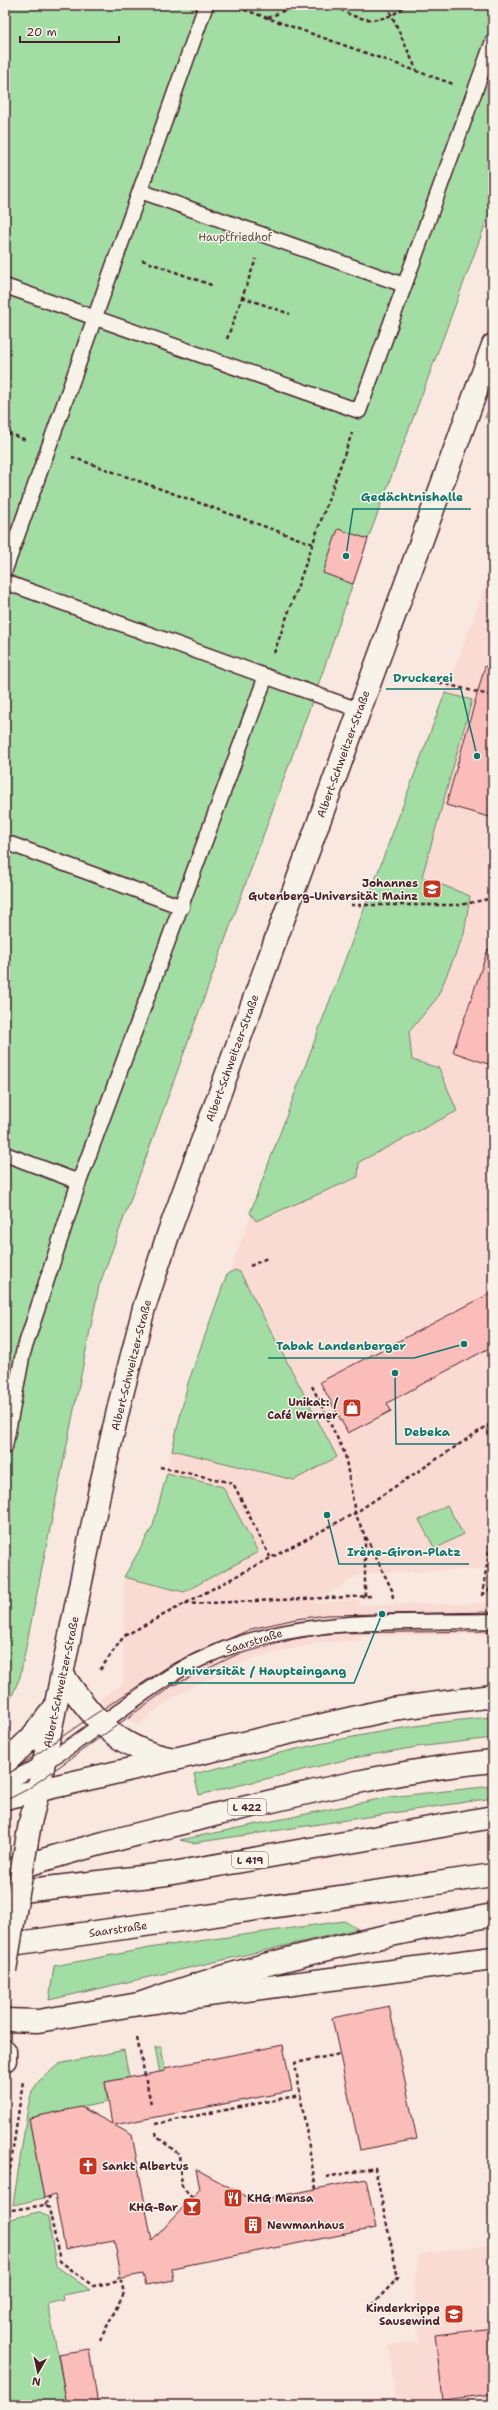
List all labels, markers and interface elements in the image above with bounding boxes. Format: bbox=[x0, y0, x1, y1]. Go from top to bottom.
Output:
scale bar bbox=[20, 18, 119, 44]
text: 20 m bbox=[26, 24, 57, 40]
park label: Hauptfriedhof bbox=[198, 230, 273, 245]
callout: Gedächtnishalle bbox=[353, 485, 471, 509]
text: Gedächtnishalle bbox=[361, 489, 463, 505]
callout: Druckerei bbox=[386, 665, 461, 689]
text: Druckerei bbox=[393, 670, 453, 686]
street label: Albert-Schweitzer-Straße bbox=[313, 688, 374, 820]
place label: Johannes Gutenberg-Universität Mainz bbox=[248, 876, 418, 904]
school or university icon: Johannes Gutenberg-Universität Mainz bbox=[421, 878, 443, 900]
street label: Albert-Schweitzer-Straße bbox=[202, 992, 263, 1124]
street label: Albert-Schweitzer-Straße bbox=[108, 1298, 155, 1432]
callout: Tabak Landenberger bbox=[268, 1334, 414, 1358]
text: Tabak Landenberger bbox=[276, 1338, 406, 1354]
place label: Unikat: / Café Werner bbox=[267, 1395, 339, 1423]
shop icon: Unikat: / Café Werner bbox=[341, 1397, 363, 1419]
callout: Debeka bbox=[396, 1420, 458, 1444]
text: Debeka bbox=[404, 1424, 451, 1440]
callout: Irène-Giron-Platz bbox=[339, 1540, 469, 1564]
text: Irène-Giron-Platz bbox=[347, 1544, 461, 1560]
street label: Albert-Schweitzer-Straße bbox=[40, 1615, 83, 1749]
street label: Saarstraße bbox=[224, 1626, 284, 1657]
callout: Universität / Haupteingang bbox=[168, 1659, 354, 1683]
text: Universität / Haupteingang bbox=[176, 1663, 346, 1679]
road number: L 422 bbox=[228, 1799, 266, 1815]
road number: L 419 bbox=[232, 1852, 268, 1868]
street label: Saarstraße bbox=[88, 1918, 148, 1941]
church icon: Sankt Albertus bbox=[77, 2155, 99, 2177]
place label: Sankt Albertus bbox=[102, 2159, 189, 2174]
restaurant icon: KHG Mensa bbox=[222, 2187, 244, 2209]
place label: KHG Mensa bbox=[247, 2191, 314, 2206]
bar icon: KHG-Bar bbox=[181, 2196, 203, 2218]
place label: KHG-Bar bbox=[129, 2200, 178, 2215]
building icon: Newmanhaus bbox=[242, 2214, 264, 2236]
place label: Newmanhaus bbox=[267, 2218, 345, 2233]
place label: Kinderkrippe Sausewind bbox=[366, 2301, 440, 2329]
school or university icon: Kinderkrippe Sausewind bbox=[443, 2303, 465, 2325]
north arrow bbox=[18, 2352, 58, 2392]
text: N bbox=[31, 2373, 42, 2389]

